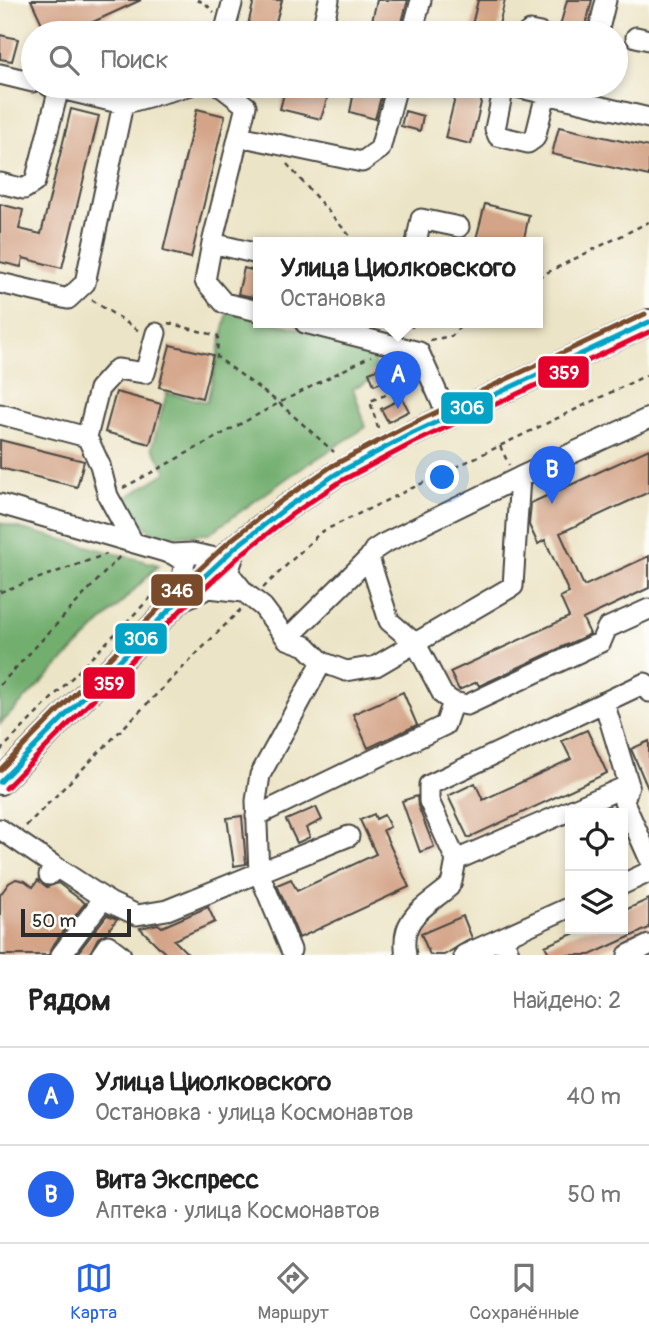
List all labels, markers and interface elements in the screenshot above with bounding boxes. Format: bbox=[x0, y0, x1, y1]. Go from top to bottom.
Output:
search box bbox=[21, 21, 628, 98]
icon: search bbox=[45, 41, 83, 79]
text: Поиск bbox=[101, 44, 169, 76]
popup bbox=[253, 237, 543, 328]
text: Улица Циолковского bbox=[280, 252, 516, 284]
text: Остановка bbox=[280, 284, 386, 313]
pin: A bbox=[375, 351, 421, 409]
line badge: 359 bbox=[537, 355, 590, 389]
text: 359 bbox=[549, 361, 580, 385]
line badge: 306 bbox=[440, 391, 494, 425]
text: 306 bbox=[450, 396, 484, 420]
pin: B bbox=[529, 446, 575, 504]
your location bbox=[425, 460, 459, 494]
line badge: 346 bbox=[150, 573, 204, 607]
text: 346 bbox=[161, 579, 193, 603]
line badge: 306 bbox=[114, 622, 168, 655]
text: 306 bbox=[124, 627, 158, 651]
line badge: 359 bbox=[82, 666, 136, 700]
text: 359 bbox=[94, 672, 125, 696]
map controls bbox=[565, 808, 628, 934]
button: locate bbox=[565, 808, 628, 871]
button: layers bbox=[565, 871, 628, 934]
scale bar bbox=[21, 906, 131, 938]
text: 50 m bbox=[32, 909, 76, 933]
text: Рядом bbox=[28, 982, 111, 1019]
text: Найдено: 2 bbox=[512, 986, 621, 1015]
text: Улица Циолковского bbox=[95, 1066, 331, 1098]
text: A bbox=[44, 1082, 58, 1111]
text: 40 m bbox=[567, 1082, 621, 1111]
text: Остановка · улица Космонавтов bbox=[95, 1098, 414, 1127]
text: Вита Экспресс bbox=[95, 1164, 259, 1196]
text: B bbox=[44, 1180, 58, 1209]
text: 50 m bbox=[567, 1180, 621, 1209]
text: Аптека · улица Космонавтов bbox=[95, 1196, 380, 1225]
tab: Карта bbox=[70, 1259, 117, 1325]
tab: Маршрут bbox=[257, 1259, 329, 1325]
tab: Сохранённые bbox=[469, 1259, 579, 1325]

